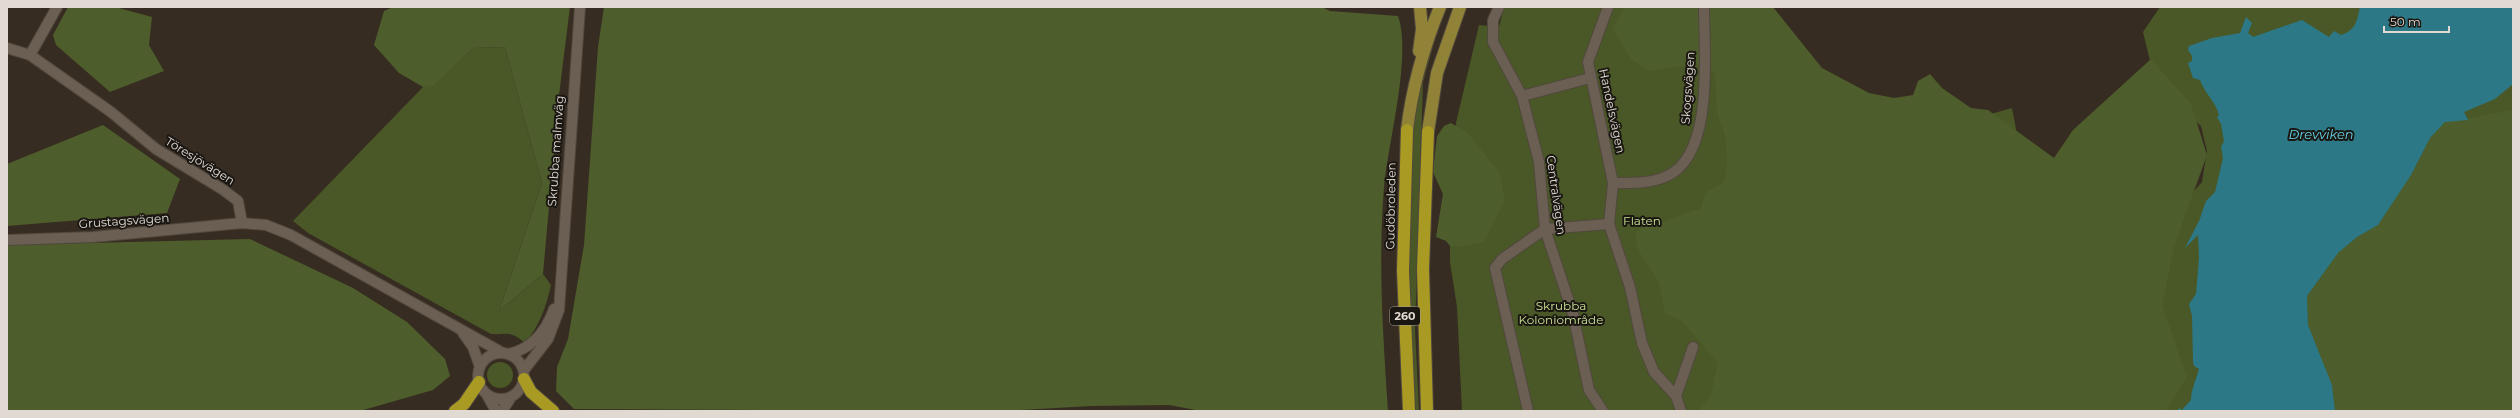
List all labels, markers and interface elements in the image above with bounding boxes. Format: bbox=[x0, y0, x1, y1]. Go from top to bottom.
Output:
scale bar bbox=[2384, 8, 2449, 34]
text: 50 m bbox=[2390, 14, 2421, 29]
street label: Skogsvägen bbox=[1677, 51, 1698, 125]
street label: Handelsvägen bbox=[1596, 67, 1629, 155]
street label: Skrubba malmväg bbox=[544, 95, 567, 207]
water label: Drevviken bbox=[2288, 126, 2354, 142]
street label: Töresjövägen bbox=[163, 133, 238, 188]
street label: Centralvägen bbox=[1543, 154, 1569, 236]
street label: Gudöbroleden bbox=[1382, 162, 1399, 250]
street label: Grustagsvägen bbox=[78, 210, 170, 231]
park label: Flaten bbox=[1623, 213, 1661, 228]
park label: Skrubba Koloniområde bbox=[1519, 298, 1603, 327]
road number: 260 bbox=[1390, 307, 1420, 325]

